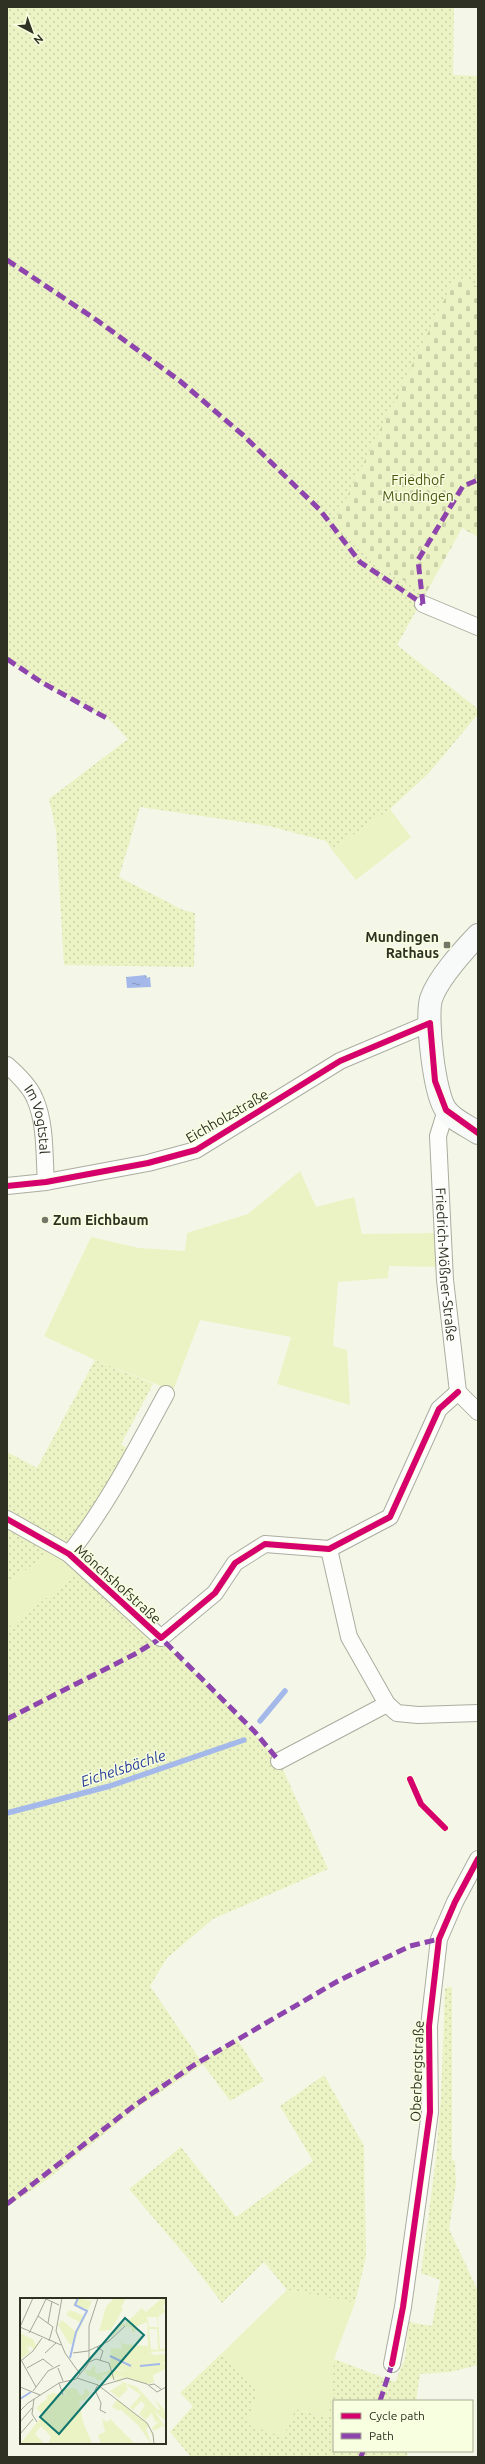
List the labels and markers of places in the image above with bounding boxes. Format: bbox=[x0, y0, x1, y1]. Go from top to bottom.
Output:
place label: Mundingen Rathaus bbox=[365, 929, 439, 961]
marker: Mundingen Rathaus bbox=[442, 940, 452, 950]
place label: Zum Eichbaum bbox=[53, 1212, 148, 1228]
marker: Zum Eichbaum bbox=[40, 1215, 50, 1225]

